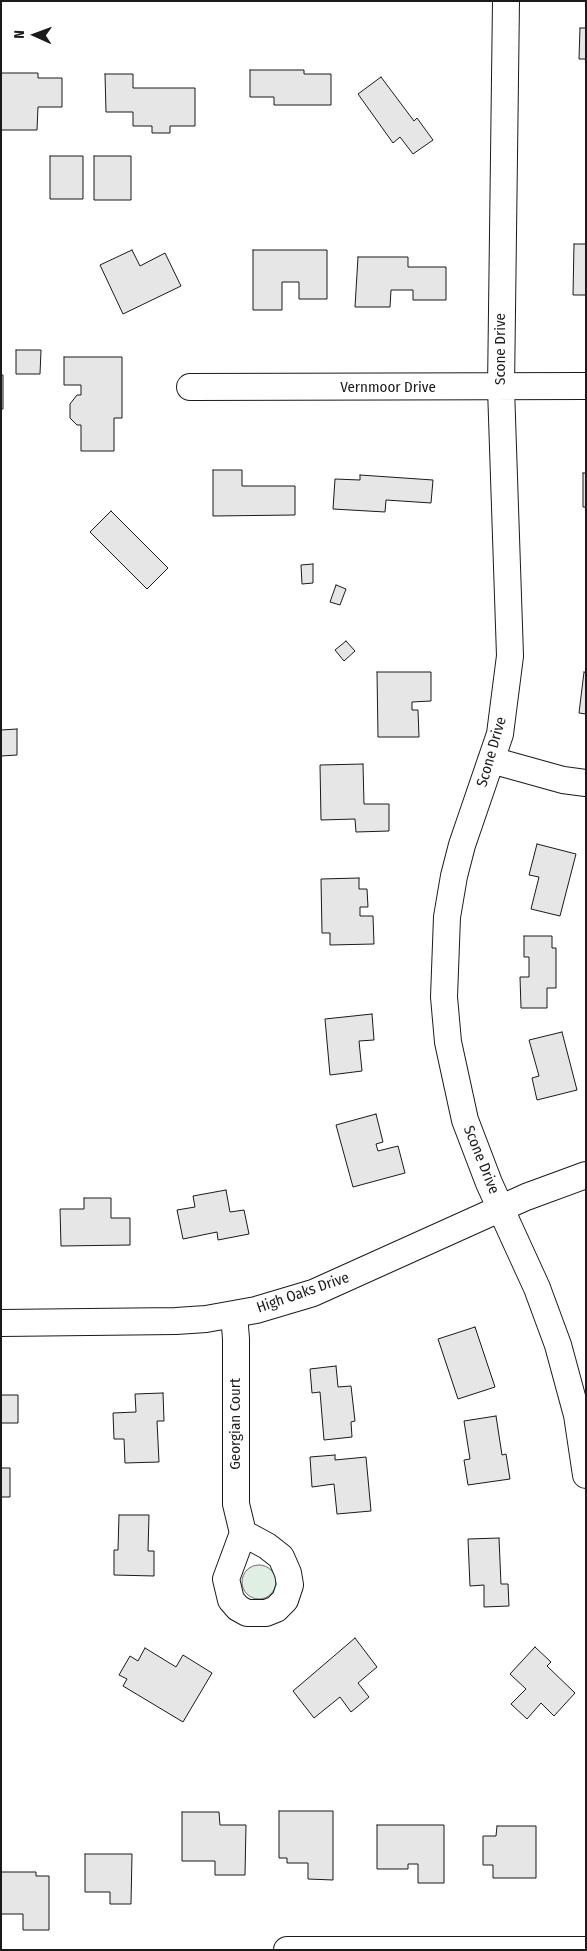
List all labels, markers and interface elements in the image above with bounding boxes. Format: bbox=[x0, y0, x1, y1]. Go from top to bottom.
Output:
north arrow bbox=[10, 10, 60, 60]
text: N bbox=[11, 30, 28, 39]
street label: Scone Drive bbox=[492, 313, 510, 385]
street label: Vernmoor Drive bbox=[340, 379, 436, 397]
street label: Scone Drive bbox=[473, 715, 511, 789]
street label: Scone Drive bbox=[459, 1123, 503, 1197]
street label: High Oaks Drive bbox=[254, 1269, 352, 1317]
street label: Georgian Court bbox=[227, 1378, 245, 1470]

